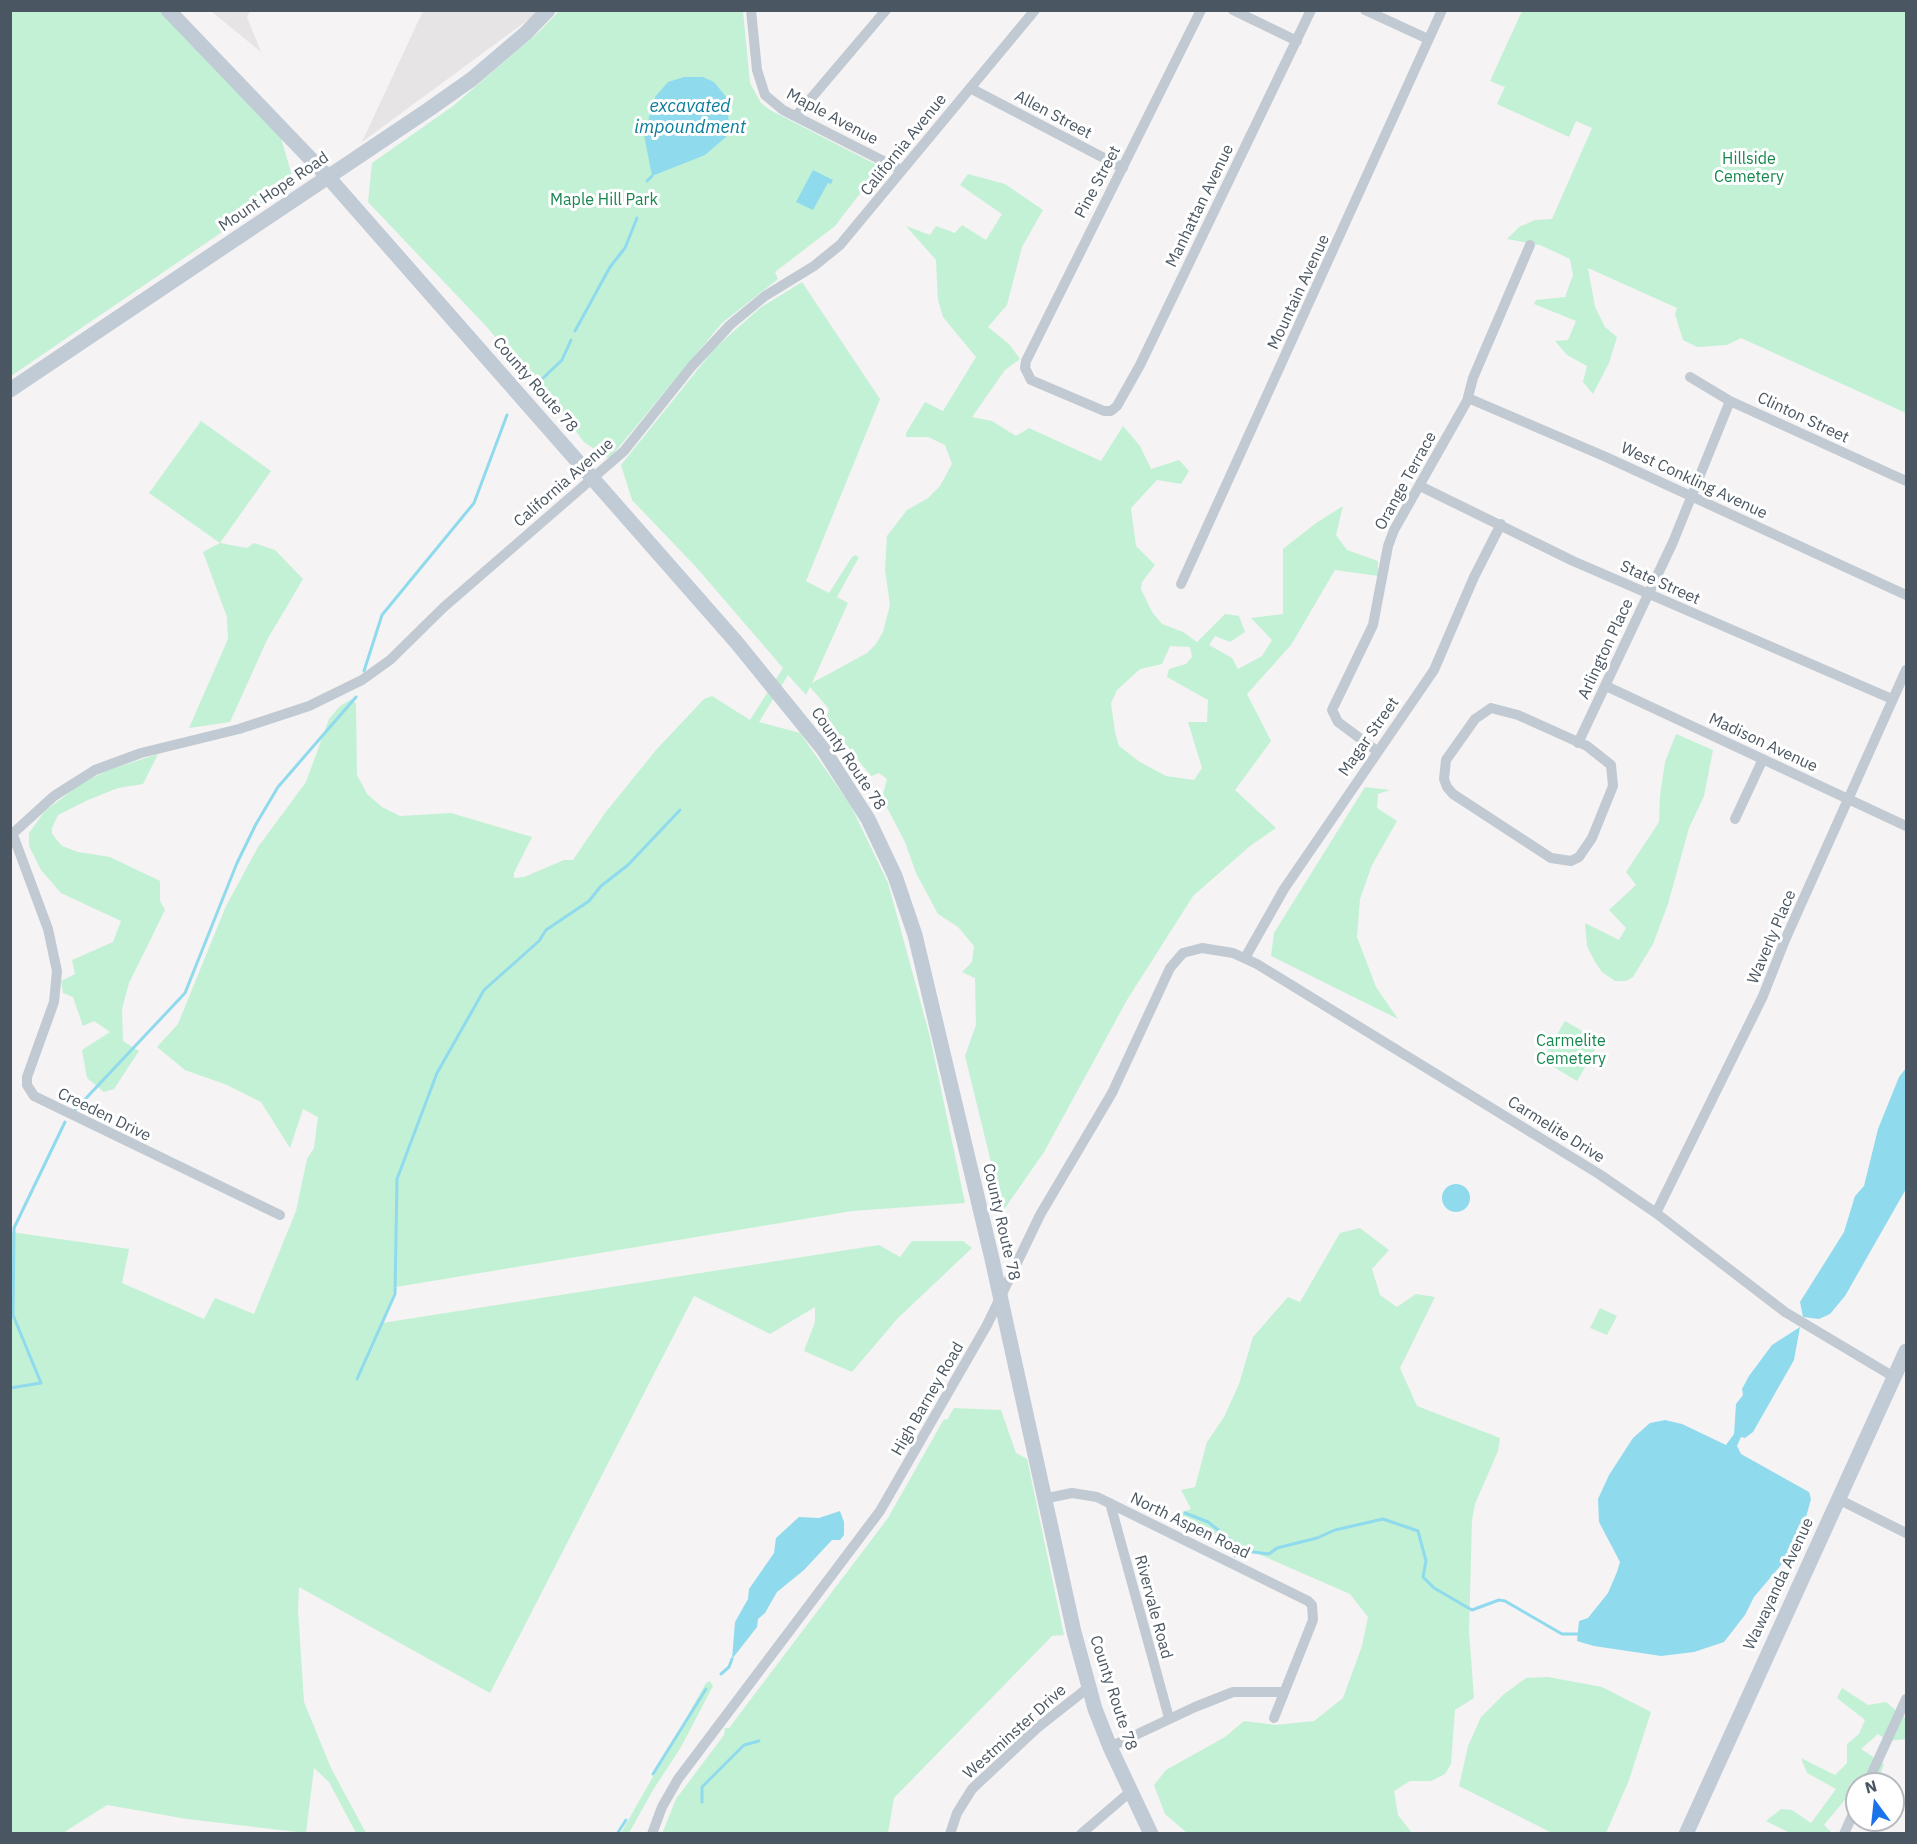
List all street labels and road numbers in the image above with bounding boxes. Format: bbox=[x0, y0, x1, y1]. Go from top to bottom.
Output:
street label: Maple Avenue bbox=[783, 85, 881, 149]
street label: Allen Street bbox=[1011, 87, 1095, 143]
street label: California Avenue bbox=[857, 90, 951, 200]
street label: Manhattan Avenue bbox=[1162, 141, 1238, 271]
street label: Pine Street bbox=[1071, 143, 1125, 221]
street label: Mount Hope Road bbox=[215, 148, 333, 236]
street label: Mountain Avenue bbox=[1264, 231, 1334, 353]
street label: County Route 78 bbox=[488, 333, 582, 437]
street label: Clinton Street bbox=[1754, 388, 1852, 448]
street label: Orange Terrace bbox=[1371, 428, 1441, 534]
street label: California Avenue bbox=[510, 435, 618, 531]
street label: West Conkling Avenue bbox=[1618, 439, 1770, 523]
street label: State Street bbox=[1617, 557, 1703, 609]
street label: Arlington Place bbox=[1574, 596, 1638, 702]
street label: Magar Street bbox=[1335, 694, 1403, 780]
street label: County Route 78 bbox=[807, 704, 889, 814]
street label: Madison Avenue bbox=[1706, 709, 1820, 777]
street label: Waverly Place bbox=[1744, 887, 1800, 987]
street label: Creeden Drive bbox=[54, 1084, 154, 1146]
street label: Carmelite Drive bbox=[1504, 1093, 1608, 1167]
street label: County Route 78 bbox=[978, 1161, 1024, 1283]
street label: High Barney Road bbox=[888, 1339, 968, 1459]
street label: North Aspen Road bbox=[1127, 1489, 1253, 1563]
street label: Wawayanda Avenue bbox=[1740, 1515, 1818, 1653]
street label: Rivervale Road bbox=[1130, 1553, 1176, 1661]
street label: County Route 78 bbox=[1085, 1633, 1141, 1753]
street label: Westminster Drive bbox=[960, 1681, 1070, 1783]

